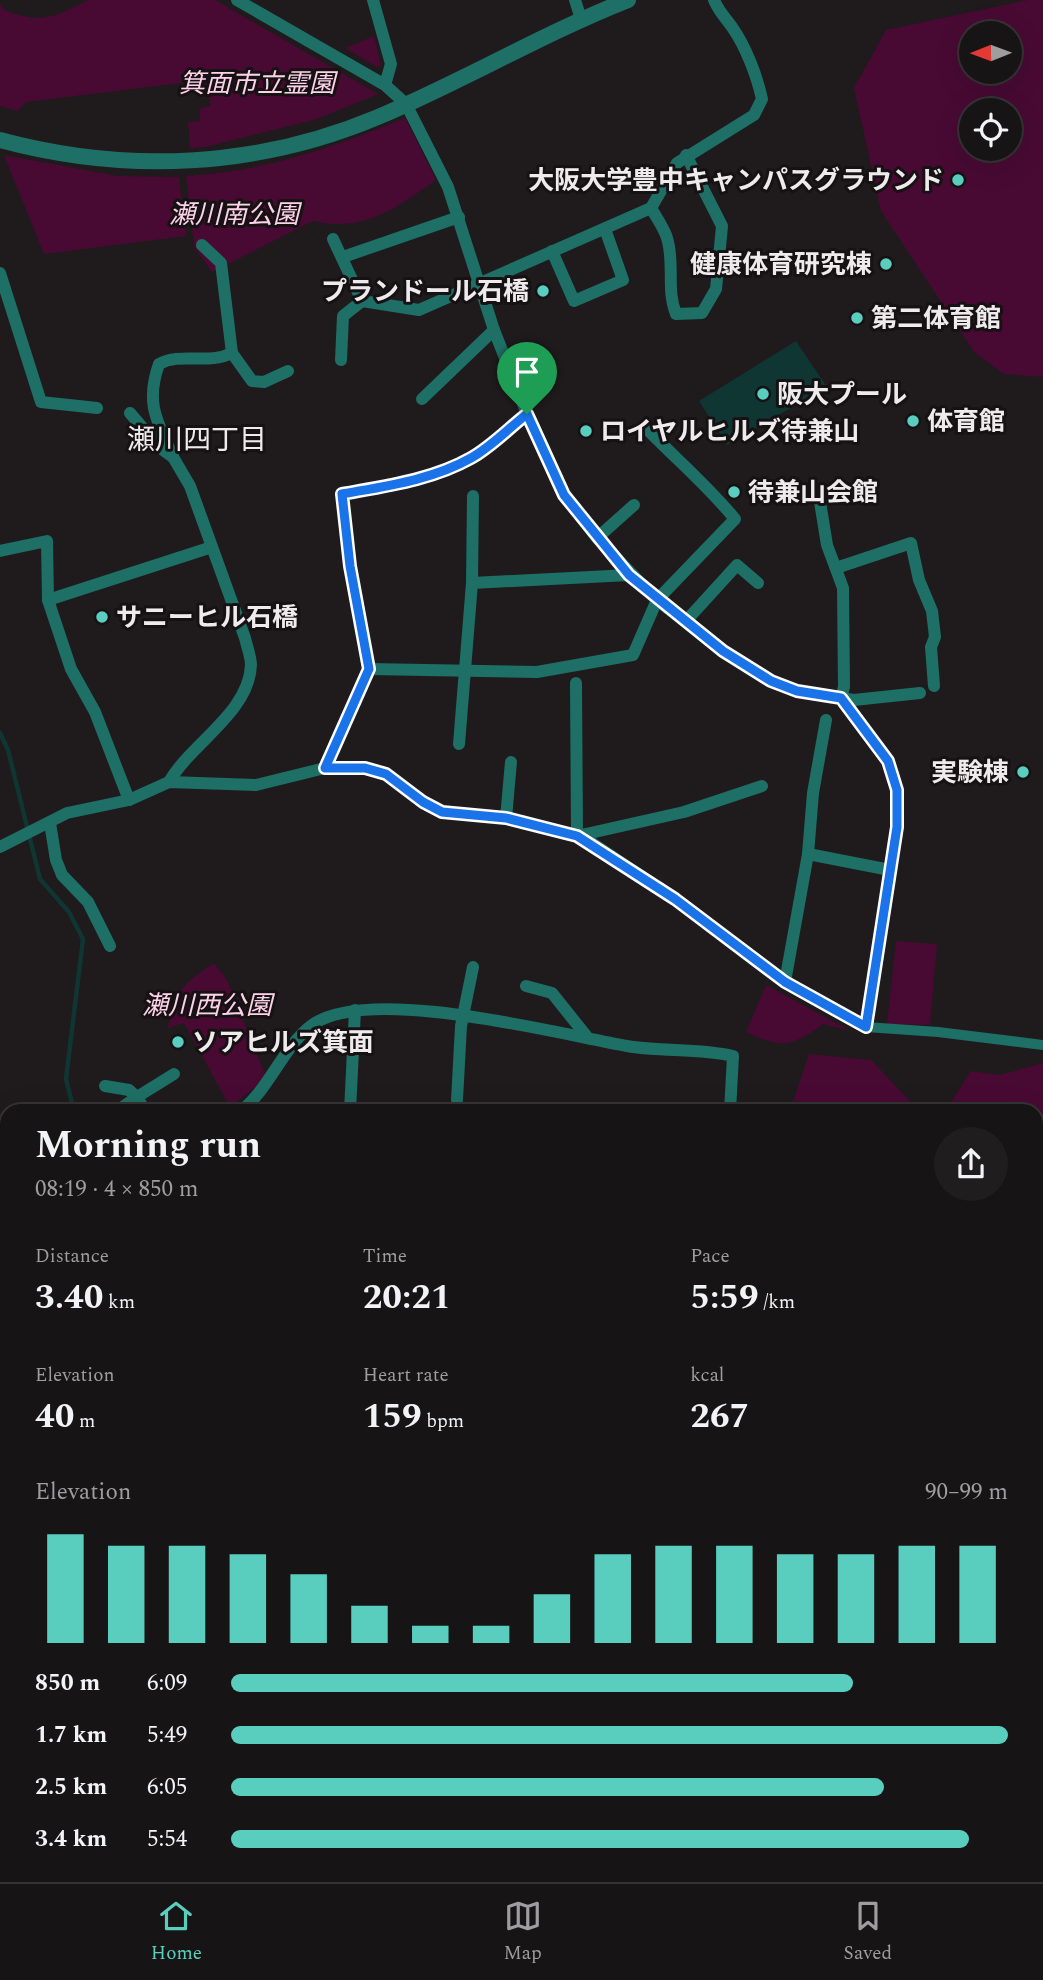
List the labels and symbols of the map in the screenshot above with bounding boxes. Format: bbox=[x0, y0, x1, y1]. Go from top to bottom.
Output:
north arrow bbox=[959, 21, 1022, 84]
park label: 箕面市立霊園 bbox=[179, 64, 339, 104]
place label: 大阪大学豊中キャンパスグラウンド bbox=[528, 161, 944, 201]
marker: 大阪大学豊中キャンパスグラウンド bbox=[950, 172, 966, 188]
park label: 瀬川南公園 bbox=[169, 195, 303, 235]
place label: 健康体育研究棟 bbox=[690, 245, 872, 285]
marker: 健康体育研究棟 bbox=[878, 256, 894, 272]
place label: プランドール石橋 bbox=[321, 272, 529, 312]
marker: プランドール石橋 bbox=[535, 283, 551, 299]
place label: 第二体育館 bbox=[871, 299, 1001, 339]
marker: 第二体育館 bbox=[849, 310, 865, 326]
pin bbox=[497, 342, 557, 414]
place label: 阪大プール bbox=[777, 375, 907, 415]
marker: 阪大プール bbox=[755, 386, 771, 402]
place label: 体育館 bbox=[927, 402, 1005, 442]
place label: ロイヤルヒルズ待兼山 bbox=[600, 412, 859, 452]
marker: 体育館 bbox=[905, 413, 921, 429]
district label: 瀬川四丁目 bbox=[127, 419, 267, 462]
marker: ロイヤルヒルズ待兼山 bbox=[578, 423, 594, 439]
place label: 待兼山会館 bbox=[748, 473, 878, 513]
marker: 待兼山会館 bbox=[726, 484, 742, 500]
place label: サニーヒル石橋 bbox=[116, 598, 298, 638]
marker: サニーヒル石橋 bbox=[94, 609, 110, 625]
place label: 実験棟 bbox=[931, 753, 1009, 793]
marker: 実験棟 bbox=[1015, 764, 1031, 780]
park label: 瀬川西公園 bbox=[142, 986, 276, 1026]
place label: ソアヒルズ箕面 bbox=[192, 1023, 374, 1063]
marker: ソアヒルズ箕面 bbox=[170, 1034, 186, 1050]

